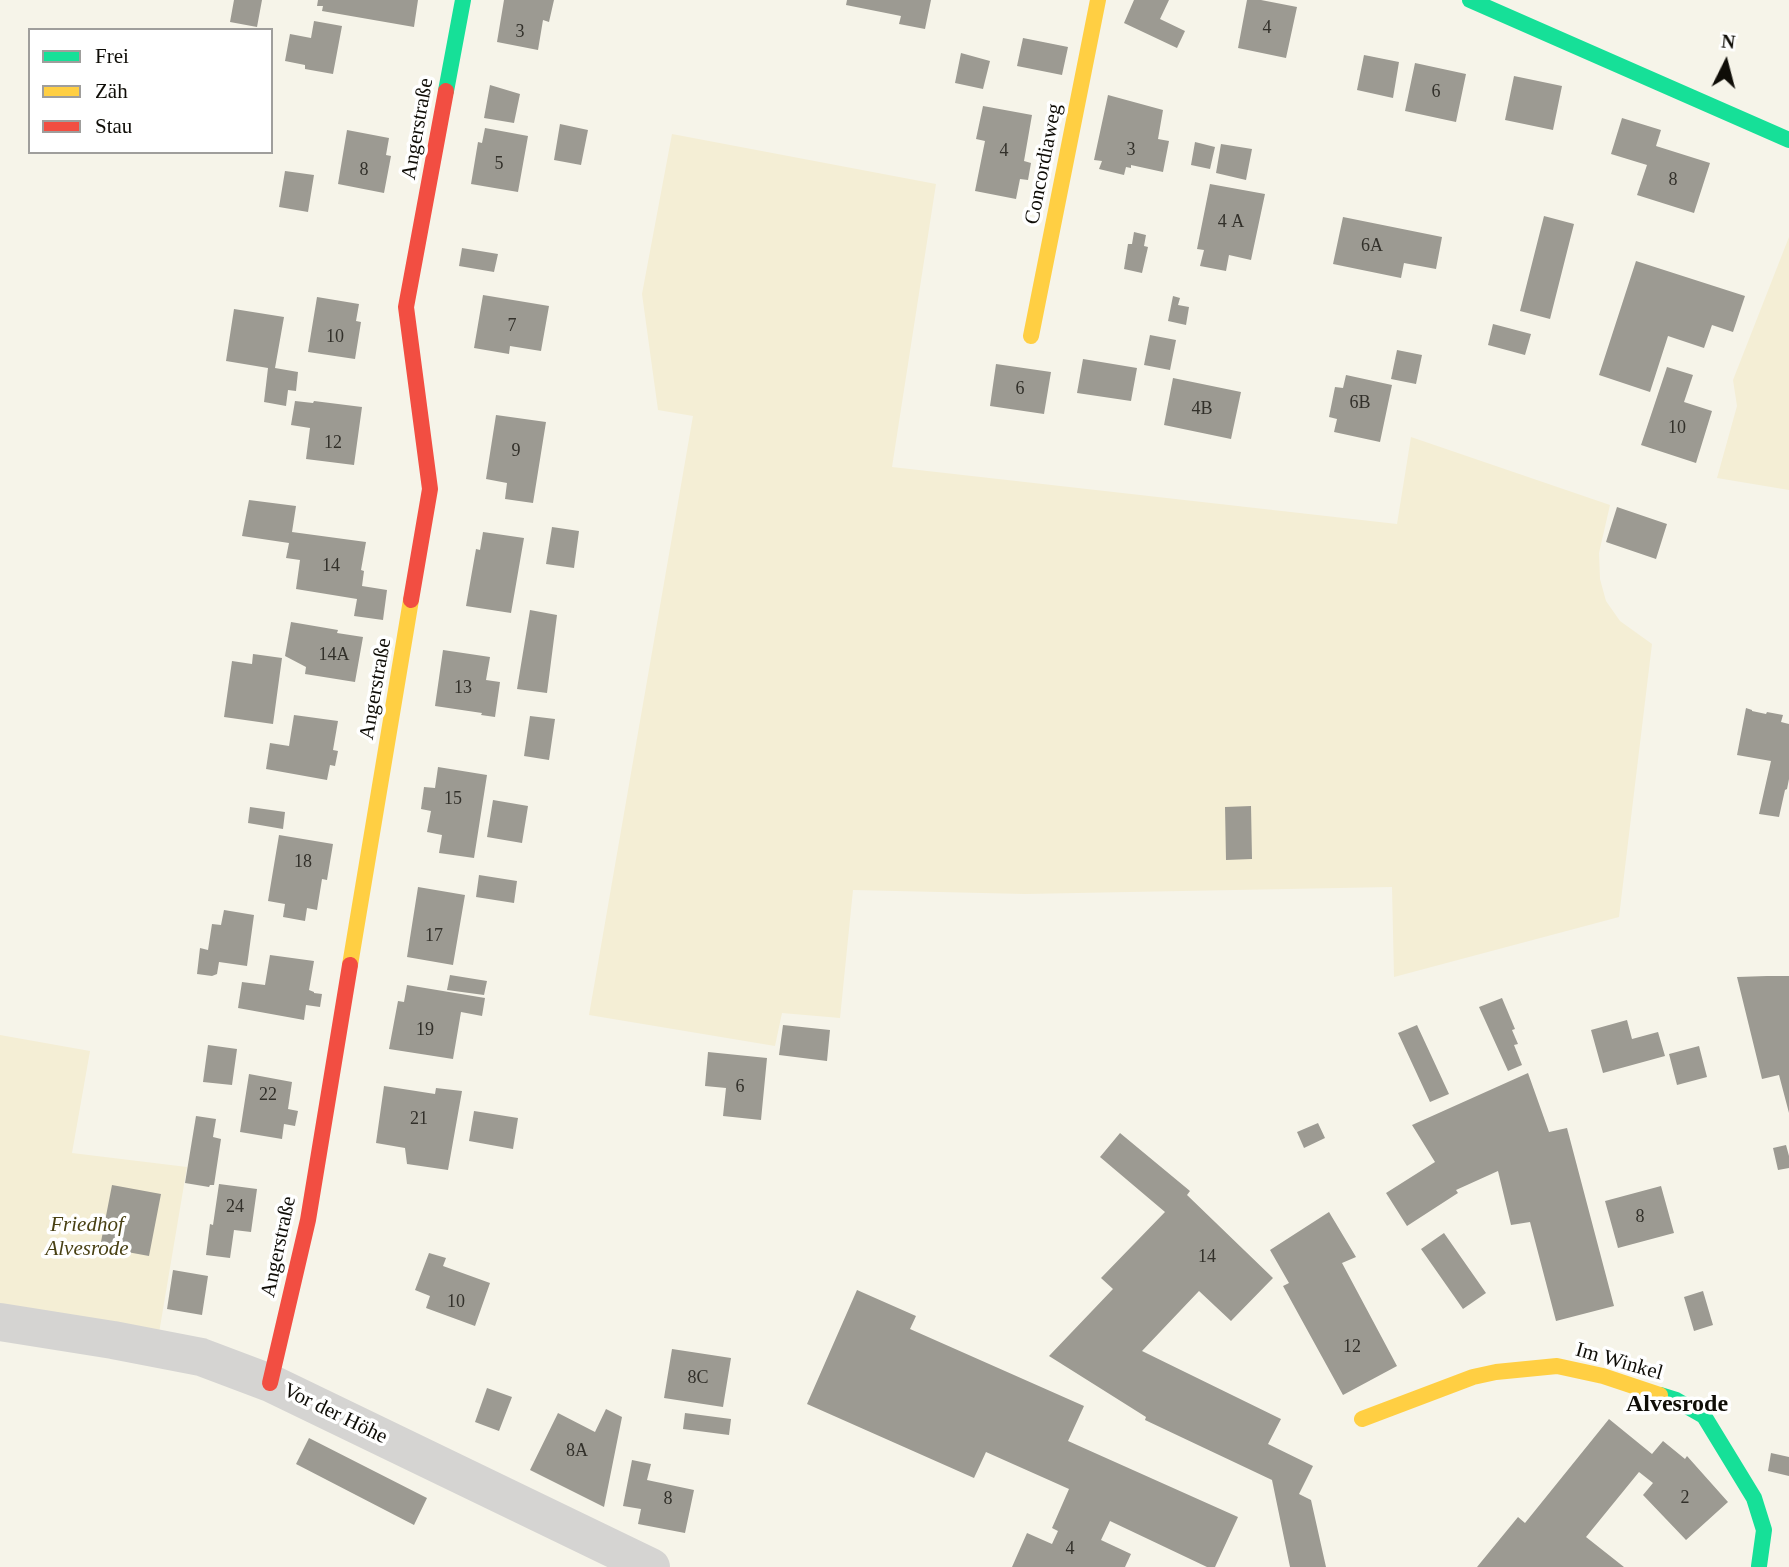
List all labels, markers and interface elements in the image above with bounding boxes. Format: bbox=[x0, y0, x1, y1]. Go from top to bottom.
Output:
house number: 4 bbox=[1262, 17, 1272, 39]
house number: 3 bbox=[516, 21, 524, 43]
legend bbox=[28, 28, 273, 154]
north arrow bbox=[1691, 28, 1761, 98]
text: N bbox=[1720, 30, 1736, 53]
text: Frei bbox=[95, 44, 129, 68]
street label: Angerstraße bbox=[397, 76, 439, 182]
text: Zäh bbox=[95, 79, 128, 103]
house number: 6 bbox=[1432, 81, 1440, 103]
street label: Concordiaweg bbox=[1020, 101, 1068, 227]
text: Stau bbox=[95, 114, 132, 138]
house number: 3 bbox=[1126, 139, 1136, 161]
house number: 4 bbox=[1000, 140, 1008, 162]
house number: 5 bbox=[495, 153, 504, 175]
house number: 8 bbox=[360, 159, 368, 181]
house number: 8 bbox=[1668, 169, 1678, 191]
house number: 4 A bbox=[1218, 211, 1244, 233]
house number: 6A bbox=[1361, 235, 1383, 257]
house number: 7 bbox=[508, 315, 516, 337]
house number: 10 bbox=[326, 326, 344, 348]
house number: 6 bbox=[1016, 378, 1024, 400]
house number: 6B bbox=[1349, 392, 1371, 414]
house number: 4B bbox=[1191, 398, 1213, 420]
house number: 10 bbox=[1668, 417, 1686, 439]
house number: 12 bbox=[324, 432, 342, 454]
house number: 9 bbox=[512, 440, 520, 462]
house number: 14 bbox=[322, 555, 340, 577]
street label: Angerstraße bbox=[355, 636, 397, 742]
house number: 14A bbox=[319, 644, 349, 666]
house number: 13 bbox=[454, 677, 472, 699]
house number: 15 bbox=[444, 788, 462, 810]
house number: 18 bbox=[294, 851, 312, 873]
house number: 17 bbox=[425, 925, 443, 947]
house number: 19 bbox=[416, 1019, 434, 1041]
house number: 6 bbox=[736, 1076, 744, 1098]
house number: 22 bbox=[259, 1084, 277, 1106]
house number: 21 bbox=[410, 1108, 428, 1130]
street label: Angerstraße bbox=[256, 1194, 302, 1300]
house number: 24 bbox=[226, 1196, 244, 1218]
house number: 8 bbox=[1636, 1206, 1644, 1228]
park label: Friedhof Alvesrode bbox=[45, 1212, 129, 1262]
house number: 14 bbox=[1198, 1246, 1216, 1268]
house number: 10 bbox=[447, 1291, 465, 1313]
house number: 12 bbox=[1343, 1336, 1361, 1358]
street label: Im Winkel bbox=[1572, 1338, 1666, 1386]
house number: 8C bbox=[687, 1367, 709, 1389]
street label: Vor der Höhe bbox=[279, 1378, 391, 1450]
district label: Alvesrode bbox=[1626, 1391, 1728, 1419]
house number: 8A bbox=[566, 1440, 588, 1462]
house number: 2 bbox=[1680, 1487, 1690, 1509]
house number: 8 bbox=[664, 1488, 672, 1510]
house number: 4 bbox=[1066, 1538, 1074, 1560]

